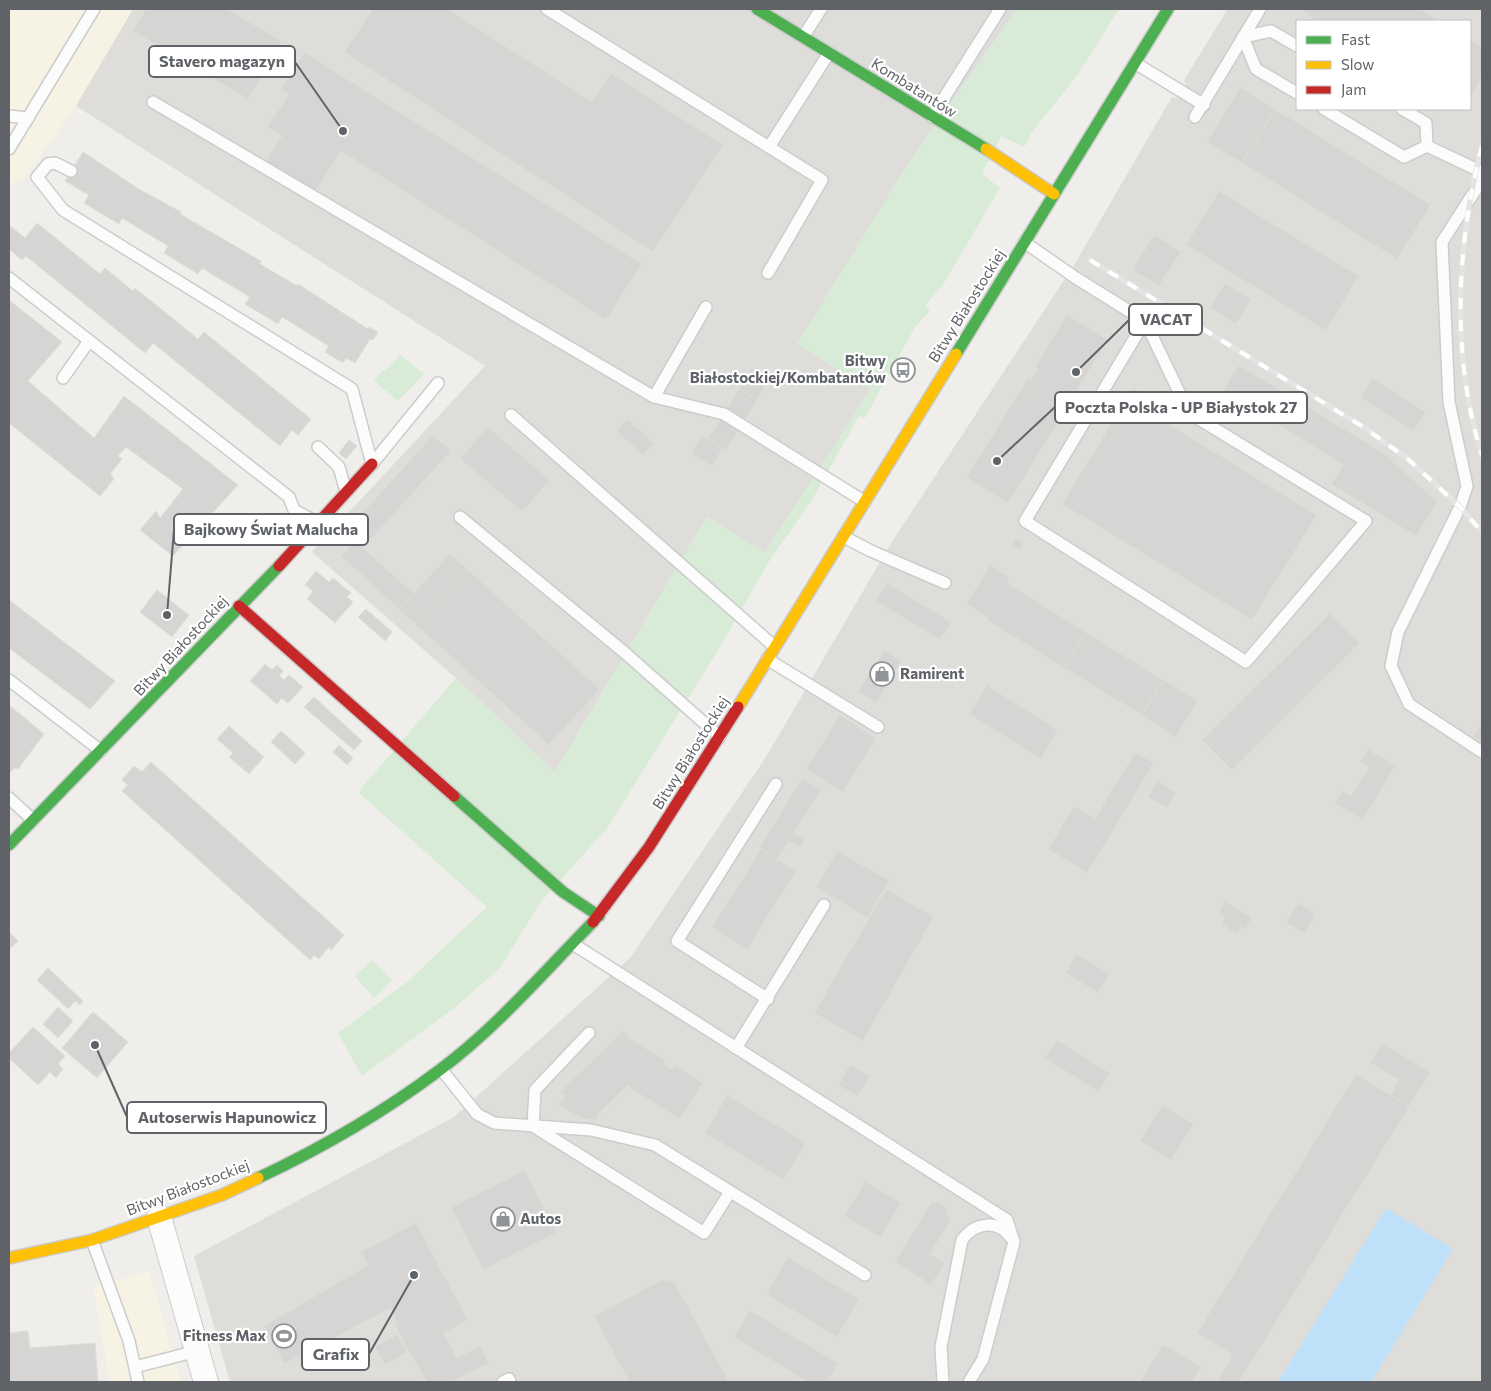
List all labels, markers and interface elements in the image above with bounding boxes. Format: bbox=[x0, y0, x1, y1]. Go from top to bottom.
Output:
legend bbox=[1296, 20, 1471, 110]
text: Fast bbox=[1341, 30, 1370, 48]
callout: Stavero magazyn bbox=[149, 46, 295, 77]
text: Stavero magazyn bbox=[159, 51, 285, 70]
street label: Kombatantów bbox=[868, 54, 961, 121]
text: Slow bbox=[1341, 55, 1374, 73]
text: Jam bbox=[1341, 80, 1366, 98]
street label: Bitwy Białostockiej bbox=[924, 246, 1008, 365]
callout: VACAT bbox=[1129, 304, 1202, 335]
text: VACAT bbox=[1140, 309, 1192, 328]
place label: Bitwy Białostockiej/Kombatantów bbox=[690, 351, 887, 386]
bus stop icon: Bitwy Białostockiej/Kombatantów bbox=[890, 357, 916, 383]
callout: Poczta Polska - UP Białystok 27 bbox=[1055, 392, 1307, 423]
text: Poczta Polska - UP Białystok 27 bbox=[1065, 397, 1297, 416]
callout: Bajkowy Świat Malucha bbox=[174, 514, 368, 545]
text: Bajkowy Świat Malucha bbox=[184, 519, 358, 538]
street label: Bitwy Białostockiej bbox=[129, 592, 231, 699]
shop icon: Ramirent bbox=[869, 661, 895, 687]
place label: Ramirent bbox=[900, 664, 964, 682]
street label: Bitwy Białostockiej bbox=[648, 693, 732, 812]
callout: Autoserwis Hapunowicz bbox=[127, 1102, 326, 1133]
text: Autoserwis Hapunowicz bbox=[138, 1107, 316, 1126]
street label: Bitwy Białostockiej bbox=[124, 1155, 252, 1219]
shop icon: Autos bbox=[490, 1206, 516, 1232]
place label: Autos bbox=[520, 1209, 561, 1227]
sports icon: Fitness Max bbox=[271, 1323, 297, 1349]
place label: Fitness Max bbox=[183, 1326, 266, 1344]
callout: Grafix bbox=[302, 1339, 369, 1370]
text: Grafix bbox=[313, 1344, 359, 1363]

